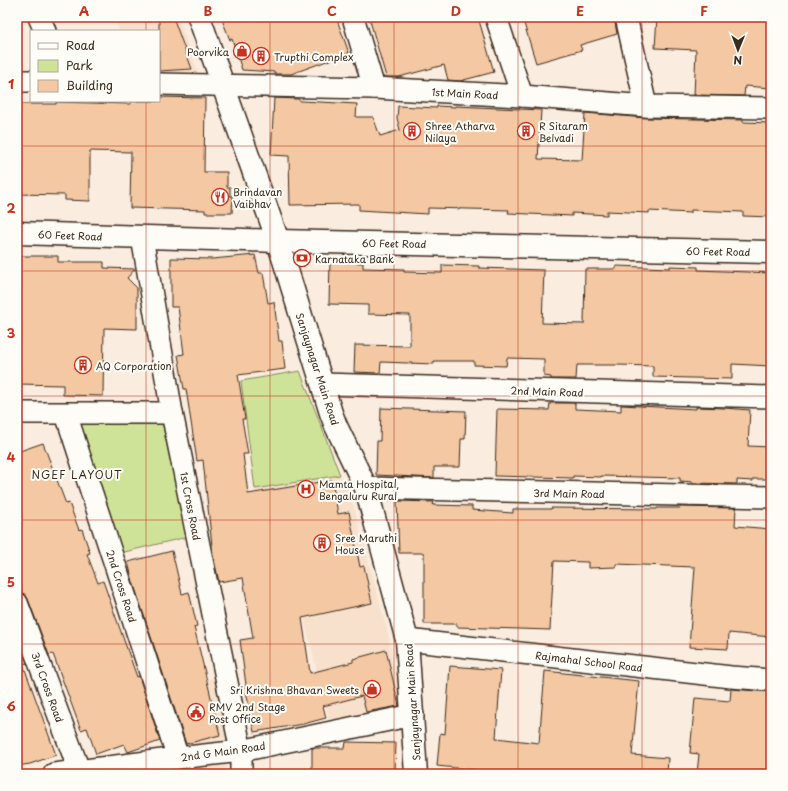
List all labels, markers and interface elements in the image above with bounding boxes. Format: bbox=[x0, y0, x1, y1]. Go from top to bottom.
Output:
text: A bbox=[79, 1, 89, 20]
text: B bbox=[204, 1, 213, 20]
text: C bbox=[327, 1, 337, 20]
text: D bbox=[451, 1, 461, 20]
text: E bbox=[576, 1, 584, 20]
text: F bbox=[700, 1, 708, 20]
legend bbox=[30, 30, 160, 102]
north arrow bbox=[718, 30, 758, 70]
text: Road bbox=[66, 36, 95, 54]
shop icon: Poorvika bbox=[232, 41, 252, 61]
place label: Poorvika bbox=[187, 44, 230, 59]
building icon: Trupthi Complex bbox=[251, 46, 271, 66]
place label: Trupthi Complex bbox=[274, 49, 353, 64]
text: N bbox=[733, 52, 742, 69]
text: Park bbox=[66, 56, 93, 74]
text: 1 bbox=[8, 74, 14, 93]
text: Building bbox=[66, 76, 113, 94]
street label: 1st Main Road bbox=[431, 84, 499, 102]
place label: Shree Atharva Nilaya bbox=[425, 118, 496, 145]
place label: R Sitaram Belvadi bbox=[539, 118, 588, 145]
building icon: Shree Atharva Nilaya bbox=[402, 121, 422, 141]
building icon: R Sitaram Belvadi bbox=[516, 121, 536, 141]
place label: Brindavan Vaibhav bbox=[233, 184, 282, 211]
restaurant icon: Brindavan Vaibhav bbox=[210, 187, 230, 207]
text: 2 bbox=[6, 198, 16, 217]
street label: 60 Feet Road bbox=[37, 226, 103, 244]
street label: 60 Feet Road bbox=[361, 235, 427, 251]
street label: 60 Feet Road bbox=[685, 243, 751, 259]
bank icon: Karnataka Bank bbox=[292, 248, 312, 268]
place label: Karnataka Bank bbox=[315, 251, 394, 266]
street label: Sanjaynagar Main Road bbox=[292, 311, 343, 428]
text: 3 bbox=[7, 323, 16, 342]
building icon: AQ Corporation bbox=[73, 355, 93, 375]
place label: AQ Corporation bbox=[96, 358, 172, 373]
street label: 2nd Main Road bbox=[510, 382, 584, 400]
text: 4 bbox=[7, 447, 16, 466]
district label: NGEF LAYOUT bbox=[31, 466, 123, 483]
street label: 1st Cross Road bbox=[177, 471, 205, 542]
place label: Mamta Hospital, Bengaluru Rural bbox=[319, 476, 399, 503]
hospital icon: Mamta Hospital, Bengaluru Rural bbox=[296, 479, 316, 499]
street label: 3rd Main Road bbox=[533, 485, 605, 501]
place label: Sree Maruthi House bbox=[335, 530, 397, 557]
building icon: Sree Maruthi House bbox=[312, 533, 332, 553]
street label: 2nd Cross Road bbox=[103, 548, 141, 624]
text: 5 bbox=[7, 572, 15, 591]
street label: Sanjaynagar Main Road bbox=[400, 643, 425, 761]
street label: Rajmahal School Road bbox=[534, 647, 644, 675]
street label: 3rd Cross Road bbox=[28, 650, 68, 724]
shop icon: Sri Krishna Bhavan Sweets bbox=[362, 679, 382, 699]
place label: Sri Krishna Bhavan Sweets bbox=[230, 682, 359, 697]
text: 6 bbox=[6, 696, 16, 715]
place label: RMV 2nd Stage Post Office bbox=[209, 699, 286, 726]
public building icon: RMV 2nd Stage Post Office bbox=[186, 702, 206, 722]
street label: 2nd G Main Road bbox=[180, 738, 266, 764]

